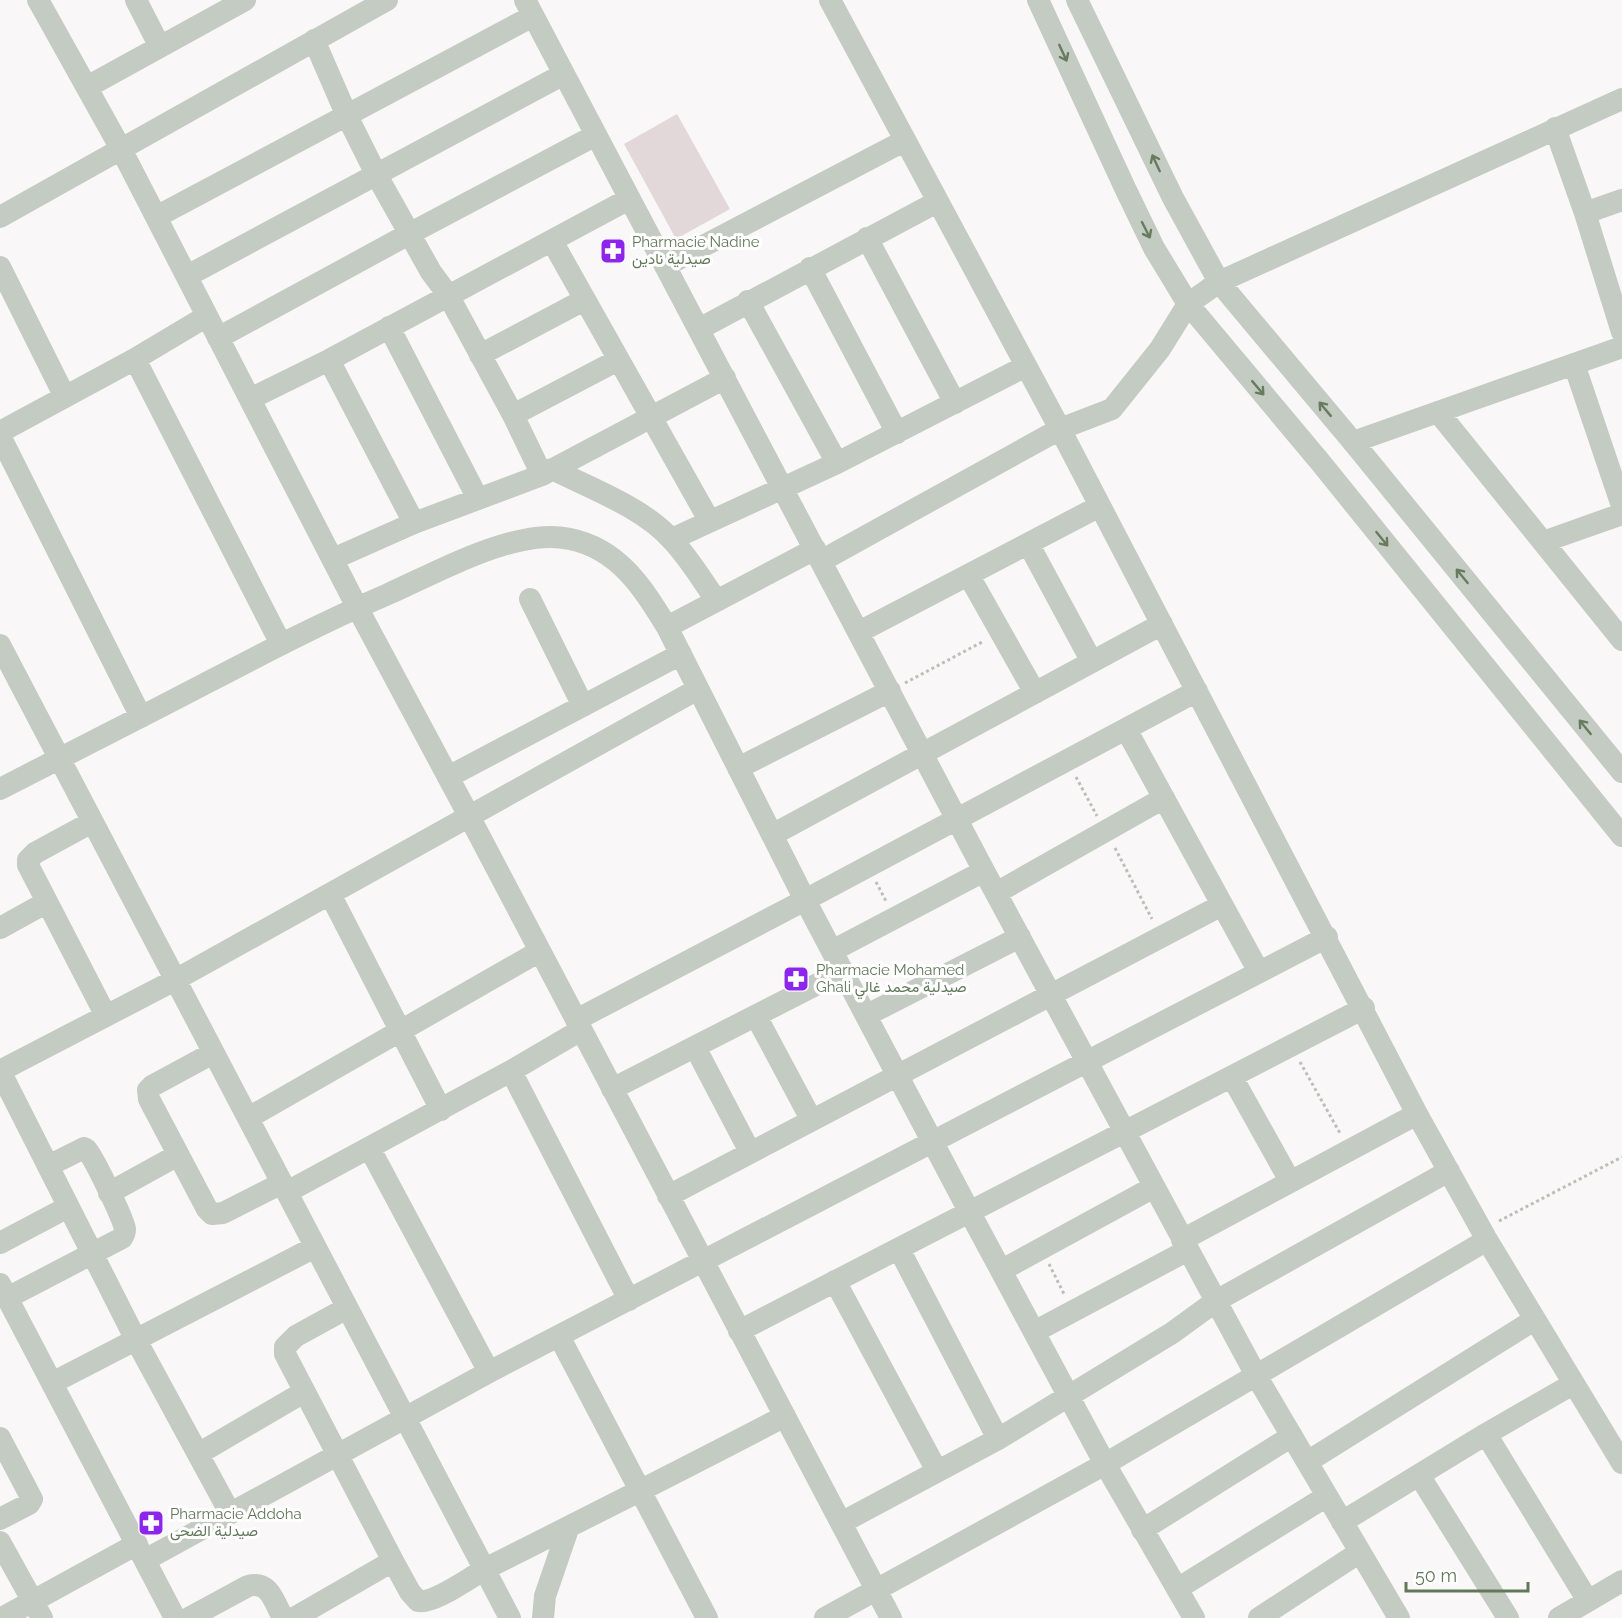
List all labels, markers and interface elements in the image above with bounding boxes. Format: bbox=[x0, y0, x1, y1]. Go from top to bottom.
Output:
one-way arrow bbox=[1058, 43, 1069, 62]
one-way arrow bbox=[1150, 154, 1162, 172]
one-way arrow bbox=[1140, 220, 1152, 238]
place label: Pharmacie Nadine صيدلية نادين bbox=[632, 233, 760, 269]
pharmacy icon: Pharmacie Nadine صيدلية نادين bbox=[598, 236, 628, 266]
one-way arrow bbox=[1251, 380, 1265, 395]
one-way arrow bbox=[1318, 401, 1331, 417]
one-way arrow bbox=[1375, 530, 1388, 546]
one-way arrow bbox=[1455, 568, 1468, 584]
one-way arrow bbox=[1578, 720, 1592, 735]
place label: Pharmacie Mohamed Ghali صيدلية محمد غالي bbox=[816, 961, 967, 1000]
pharmacy icon: Pharmacie Mohamed Ghali صيدلية محمد غالي bbox=[781, 964, 811, 994]
place label: Pharmacie Addoha صيدلية الضحى bbox=[170, 1505, 302, 1541]
pharmacy icon: Pharmacie Addoha صيدلية الضحى bbox=[136, 1508, 166, 1538]
scale bar bbox=[1406, 1555, 1528, 1593]
text: 50 m bbox=[1415, 1565, 1457, 1586]

